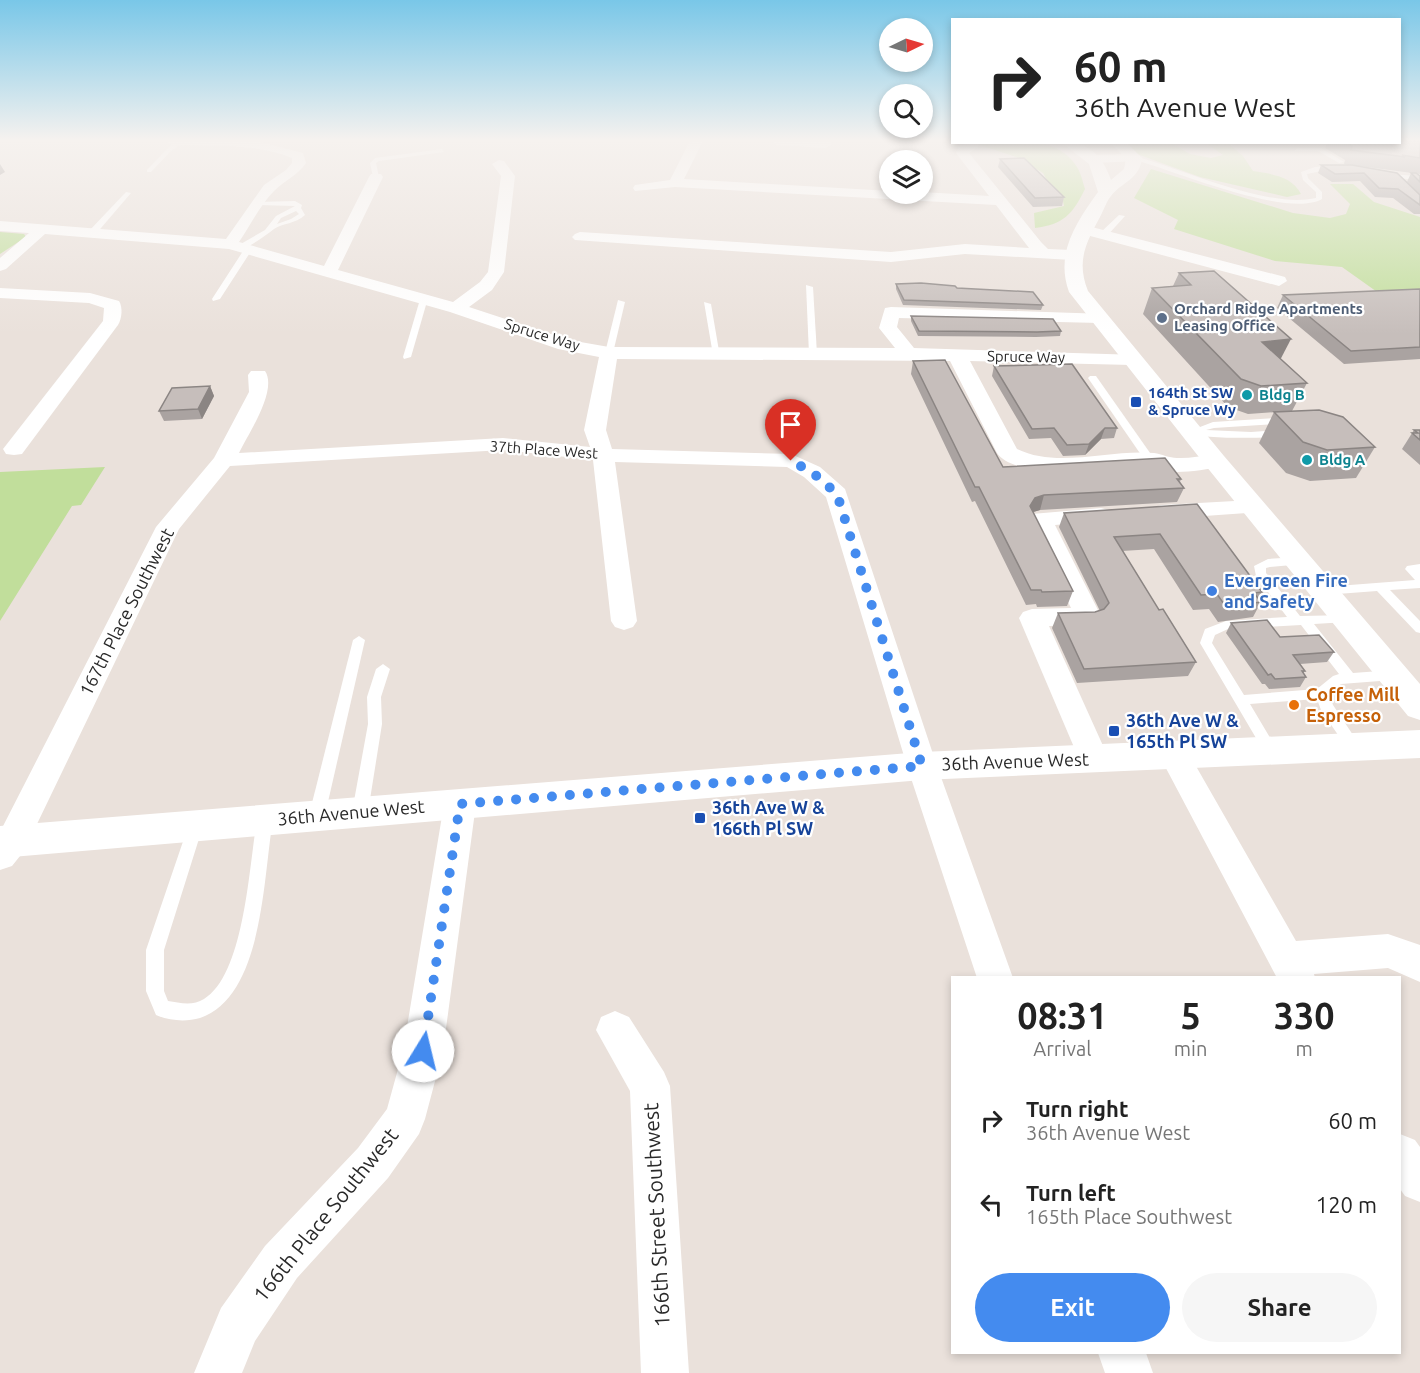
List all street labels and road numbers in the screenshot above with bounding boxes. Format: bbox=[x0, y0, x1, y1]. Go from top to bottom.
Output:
street label: Spruce Way bbox=[502, 315, 582, 354]
street label: Spruce Way bbox=[987, 347, 1065, 366]
street label: 37th Place West bbox=[489, 437, 599, 462]
street label: 167th Place Southwest bbox=[75, 524, 177, 699]
street label: 36th Avenue West bbox=[941, 748, 1089, 774]
street label: 36th Avenue West bbox=[276, 796, 425, 828]
street label: 166th Street Southwest bbox=[638, 1102, 674, 1328]
street label: 166th Place Southwest bbox=[248, 1123, 403, 1306]

